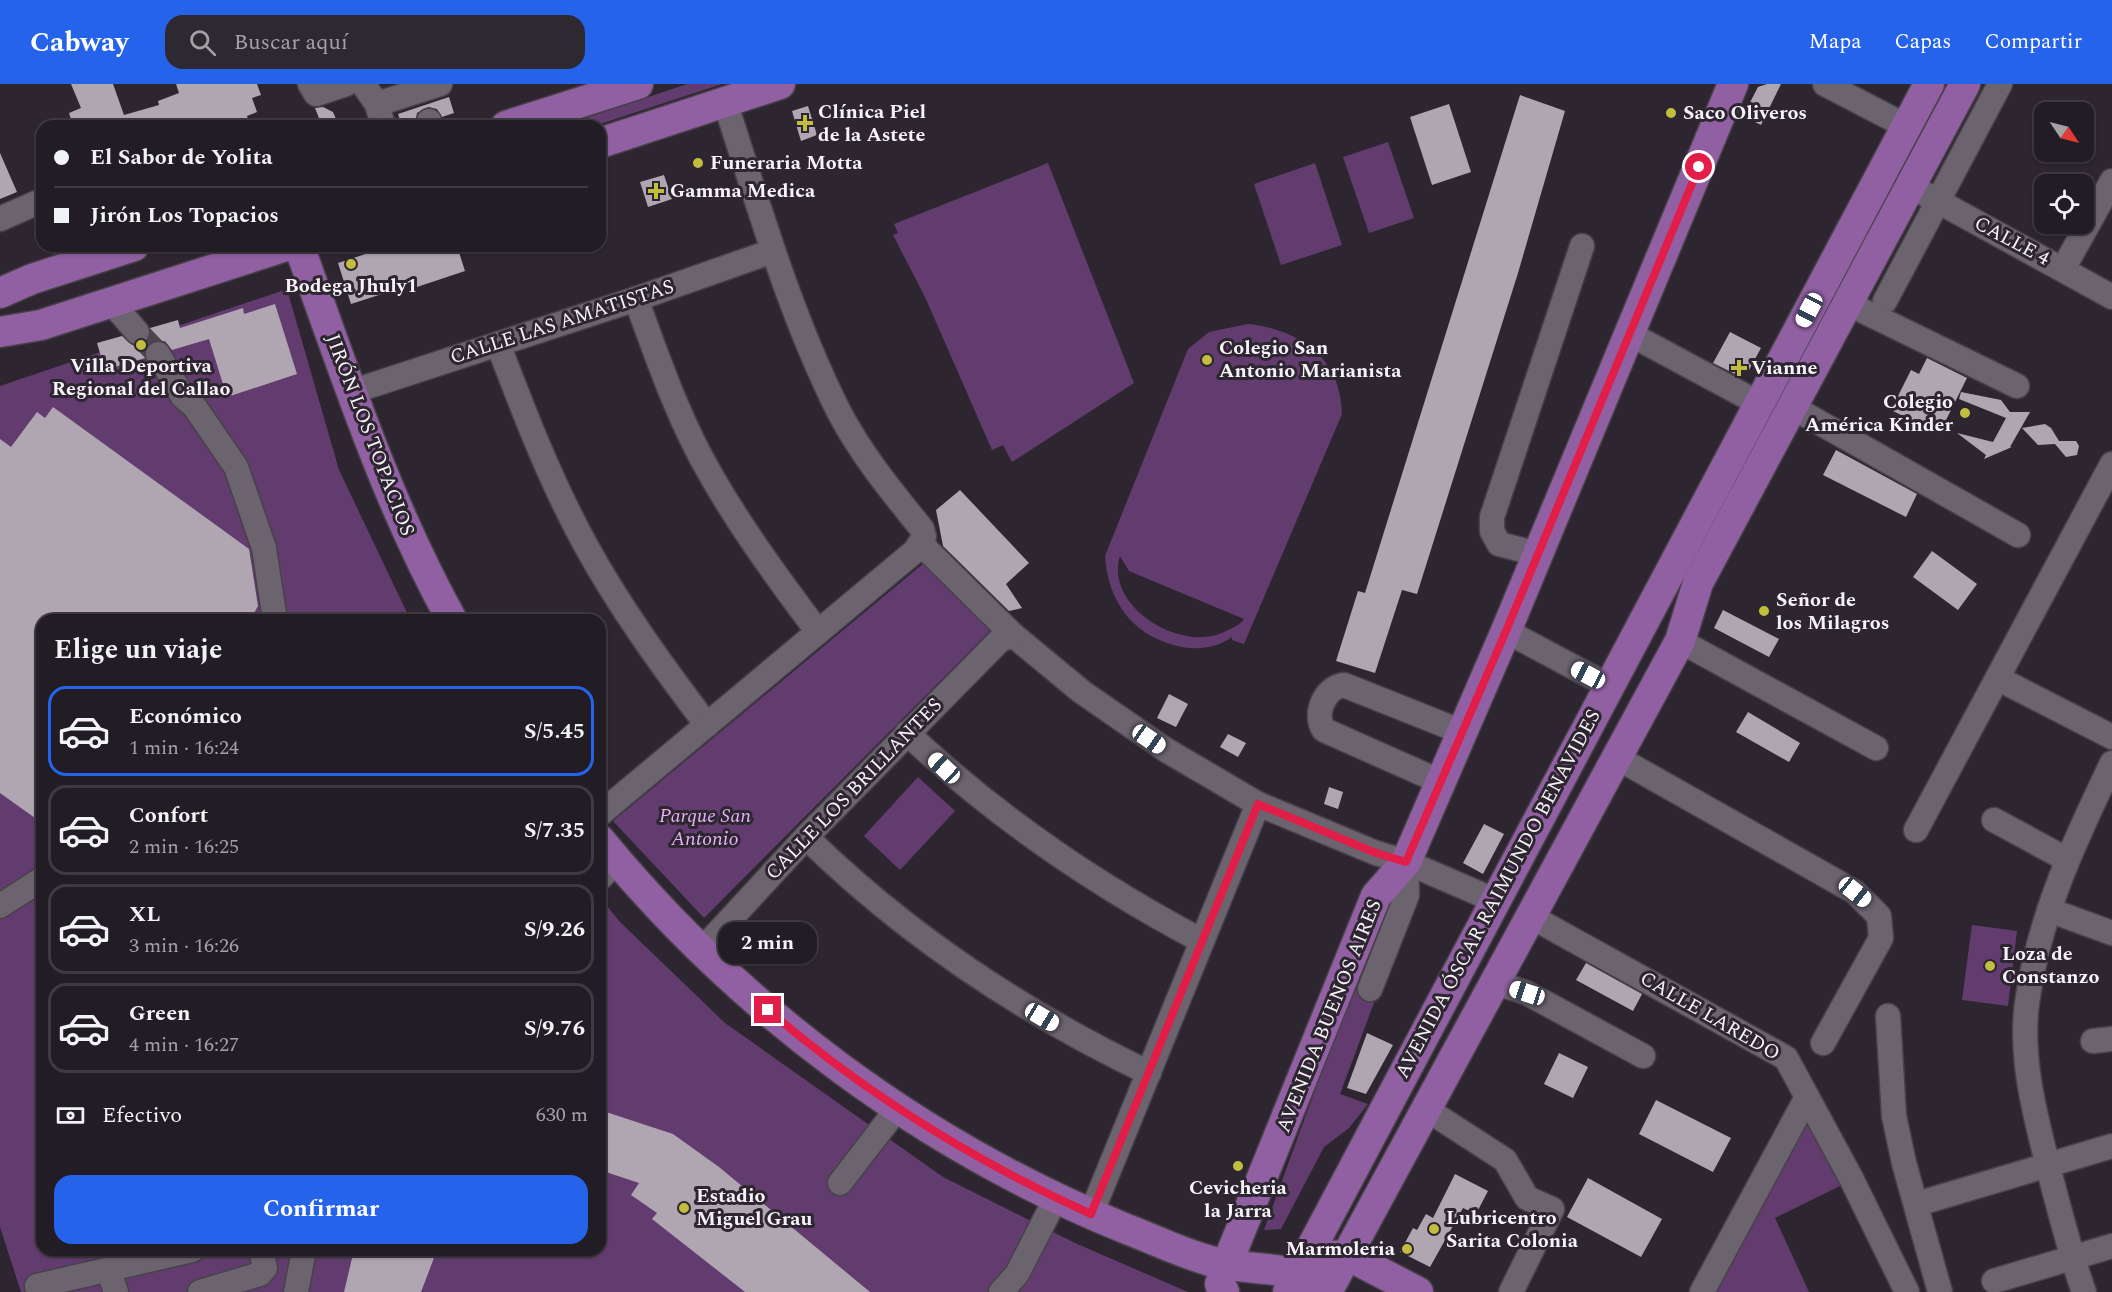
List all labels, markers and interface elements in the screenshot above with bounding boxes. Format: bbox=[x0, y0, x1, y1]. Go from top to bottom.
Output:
search box bbox=[165, 15, 585, 69]
text: Cabway bbox=[30, 21, 129, 64]
icon: search bbox=[186, 26, 219, 59]
text: Buscar aquí bbox=[234, 26, 348, 59]
text: Mapa bbox=[1809, 26, 1862, 58]
text: Capas bbox=[1895, 26, 1951, 58]
text: Compartir bbox=[1984, 26, 2082, 58]
place label: Clínica Piel de la Astete bbox=[818, 97, 926, 150]
place label: Saco Oliveros bbox=[1683, 98, 1807, 128]
north arrow bbox=[2034, 102, 2094, 162]
map controls bbox=[2034, 102, 2094, 234]
marker: Saco Oliveros bbox=[1664, 106, 1678, 120]
marker: Clínica Piel de la Astete bbox=[796, 114, 814, 132]
text: El Sabor de Yolita bbox=[90, 141, 272, 174]
place label: Funeraria Motta bbox=[710, 148, 863, 178]
route start bbox=[1685, 153, 1712, 180]
marker: Funeraria Motta bbox=[691, 156, 705, 170]
button: locate bbox=[2034, 174, 2094, 234]
place label: Gamma Medica bbox=[670, 176, 816, 206]
marker: Gamma Medica bbox=[647, 182, 665, 200]
text: Jirón Los Topacios bbox=[90, 199, 279, 232]
street label: CALLE 4 bbox=[1969, 208, 2055, 274]
marker: Bodega Jhuly1 bbox=[344, 257, 358, 271]
place label: Bodega Jhuly1 bbox=[284, 271, 418, 301]
street label: CALLE LAS AMATISTAS bbox=[446, 272, 678, 372]
car bbox=[1793, 290, 1825, 330]
street label: JIRÓN LOS TOPACIOS bbox=[318, 330, 422, 540]
place label: Colegio San Antonio Marianista bbox=[1219, 333, 1402, 386]
marker: Villa Deportiva Regional del Callao bbox=[134, 338, 148, 352]
place label: Villa Deportiva Regional del Callao bbox=[52, 351, 230, 404]
marker: Colegio San Antonio Marianista bbox=[1200, 353, 1214, 367]
place label: Vianne bbox=[1751, 353, 1818, 383]
marker: Vianne bbox=[1732, 361, 1746, 375]
place label: Colegio América Kinder bbox=[1805, 387, 1953, 440]
marker: Colegio América Kinder bbox=[1958, 406, 1972, 420]
place label: Señor de los Milagros bbox=[1776, 585, 1889, 638]
marker: Señor de los Milagros bbox=[1757, 604, 1771, 618]
text: Elige un viaje bbox=[54, 629, 222, 671]
car bbox=[1568, 659, 1608, 691]
street label: CALLE LOS BRILLANTES bbox=[759, 691, 949, 887]
text: Económico bbox=[129, 700, 242, 733]
icon: car bbox=[57, 704, 111, 758]
street label: AVENIDA ÓSCAR RAIMUNDO BENAVIDES bbox=[1387, 704, 1609, 1084]
text: S/5.45 bbox=[524, 715, 585, 748]
car bbox=[1129, 721, 1169, 757]
text: 1 min · 16:24 bbox=[129, 733, 239, 763]
car bbox=[925, 749, 963, 787]
text: Confort bbox=[129, 799, 208, 832]
park label: Parque San Antonio bbox=[659, 801, 751, 854]
icon: car bbox=[57, 803, 111, 857]
text: S/7.35 bbox=[524, 814, 585, 847]
text: 2 min · 16:25 bbox=[129, 832, 239, 862]
car bbox=[1835, 874, 1875, 910]
street label: AVENIDA BUENOS AIRES bbox=[1268, 895, 1390, 1137]
text: XL bbox=[129, 898, 160, 931]
icon: car bbox=[57, 902, 111, 956]
text: S/9.26 bbox=[524, 913, 585, 946]
callout: 2 min bbox=[718, 923, 818, 965]
text: 2 min bbox=[741, 928, 794, 958]
text: 3 min · 16:26 bbox=[129, 931, 239, 961]
place label: Loza de Constanzo bbox=[2002, 939, 2099, 992]
marker: Loza de Constanzo bbox=[1983, 959, 1997, 973]
street label: CALLE LAREDO bbox=[1634, 964, 1786, 1068]
car bbox=[1507, 979, 1547, 1007]
route end bbox=[754, 996, 781, 1023]
text: Green bbox=[129, 997, 191, 1030]
car bbox=[1022, 1000, 1062, 1034]
icon: car bbox=[57, 1001, 111, 1055]
text: S/9.76 bbox=[524, 1012, 585, 1045]
text: 4 min · 16:27 bbox=[129, 1030, 239, 1060]
icon: cash bbox=[54, 1099, 87, 1132]
text: Efectivo bbox=[102, 1099, 182, 1132]
text: 630 m bbox=[536, 1100, 588, 1130]
marker: Cevicheria la Jarra bbox=[1231, 1159, 1245, 1173]
place label: Cevicheria la Jarra bbox=[1189, 1173, 1288, 1226]
button: Confirmar bbox=[54, 1175, 588, 1244]
place label: Estadio Miguel Grau bbox=[696, 1181, 813, 1234]
marker: Estadio Miguel Grau bbox=[677, 1201, 691, 1215]
place label: Lubricentro Sarita Colonia bbox=[1446, 1203, 1579, 1256]
marker: Lubricentro Sarita Colonia bbox=[1427, 1222, 1441, 1236]
place label: Marmoleria bbox=[1285, 1234, 1396, 1264]
marker: Marmoleria bbox=[1400, 1242, 1414, 1256]

